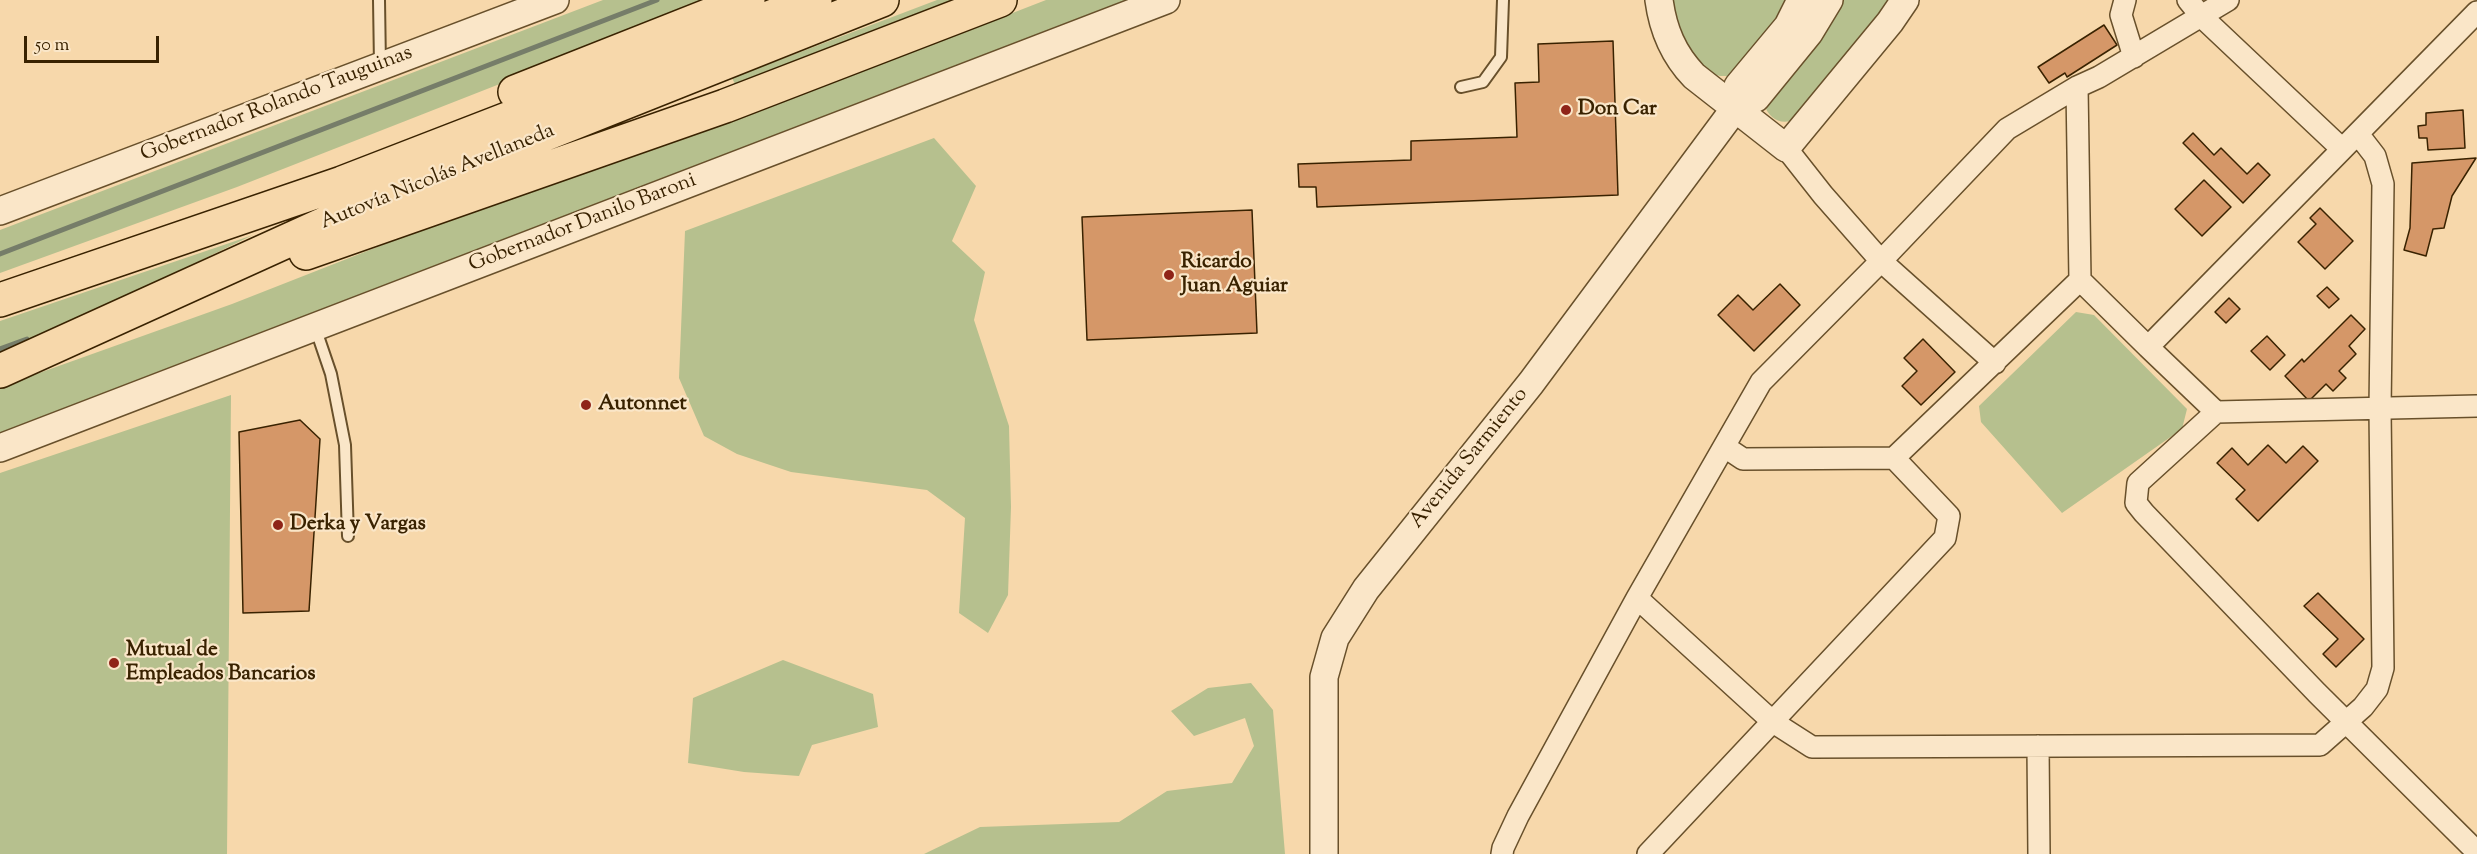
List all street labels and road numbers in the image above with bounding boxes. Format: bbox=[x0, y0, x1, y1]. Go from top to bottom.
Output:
street label: Gobernador Rolando Tauguinas bbox=[138, 41, 416, 169]
street label: Autovía Nicolás Avellaneda bbox=[317, 119, 559, 237]
street label: Gobernador Danilo Baroni bbox=[466, 169, 700, 279]
street label: Avenida Sarmiento bbox=[1405, 383, 1535, 535]

